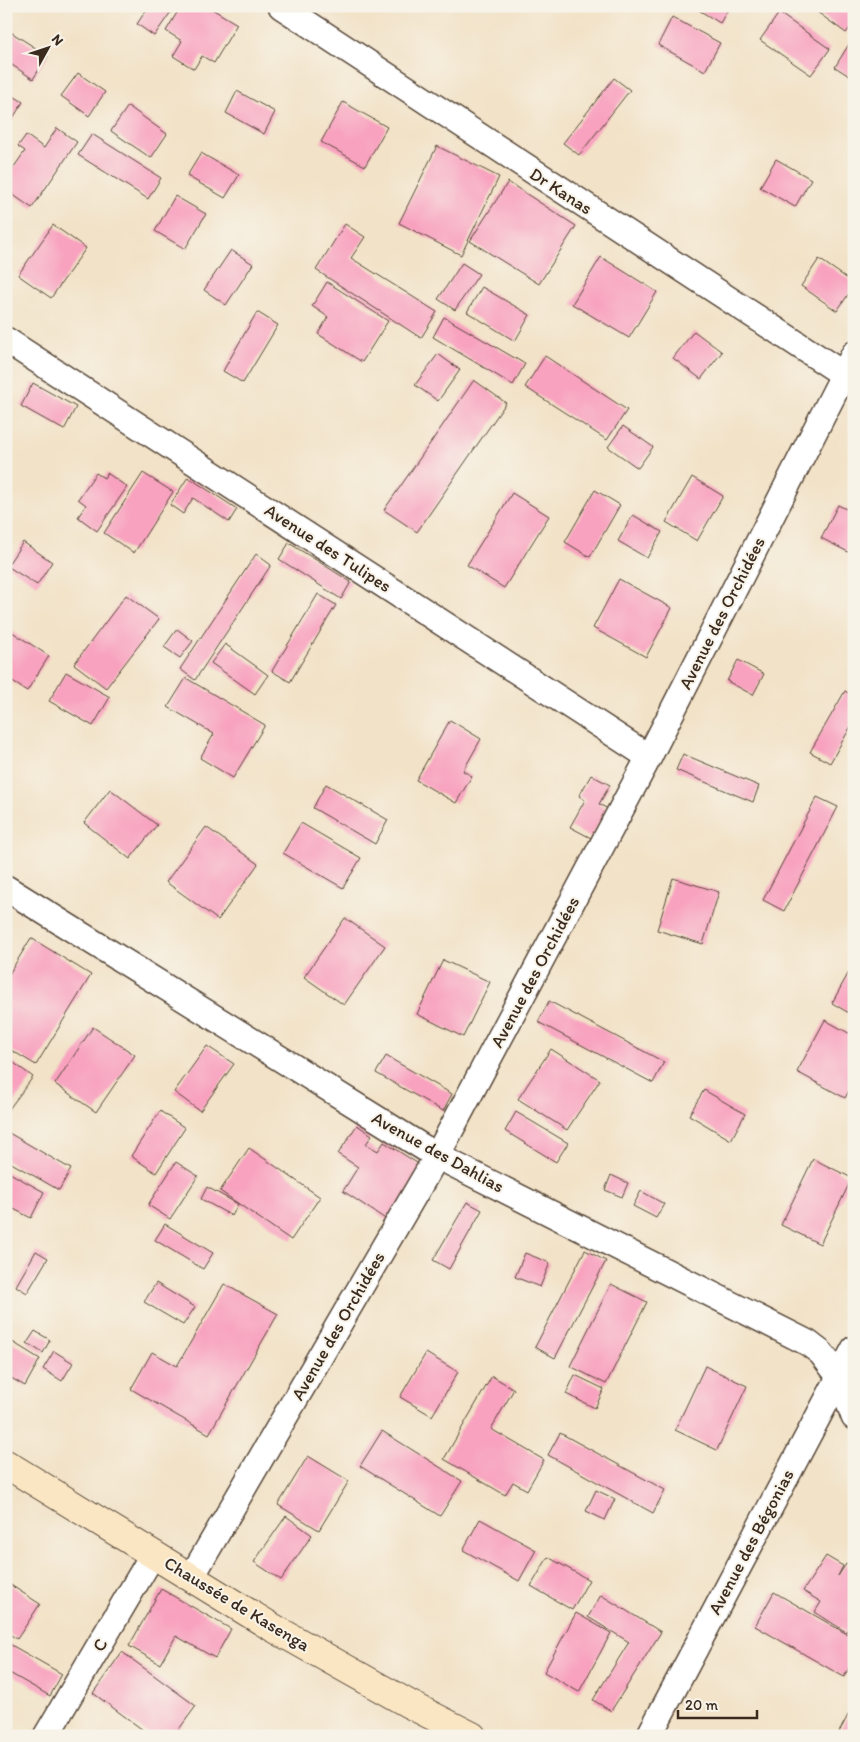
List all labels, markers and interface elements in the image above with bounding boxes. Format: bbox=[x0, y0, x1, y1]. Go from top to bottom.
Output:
north arrow bbox=[22, 22, 72, 72]
text: N bbox=[48, 31, 67, 49]
street label: Dr Kanas bbox=[526, 163, 596, 219]
street label: Avenue des Tulipes bbox=[261, 499, 395, 597]
street label: Avenue des Orchidées bbox=[674, 533, 770, 693]
street label: Avenue des Orchidées bbox=[486, 893, 584, 1051]
street label: Avenue des Dahlias bbox=[368, 1107, 508, 1197]
street label: Avenue des Orchidées bbox=[286, 1248, 390, 1404]
street label: Avenue des Bégonias bbox=[703, 1466, 799, 1618]
street label: Chaussée de Kasenga bbox=[160, 1552, 314, 1657]
street label: C bbox=[88, 1634, 112, 1656]
scale bar bbox=[678, 1687, 756, 1719]
text: 20 m bbox=[685, 1696, 719, 1714]

